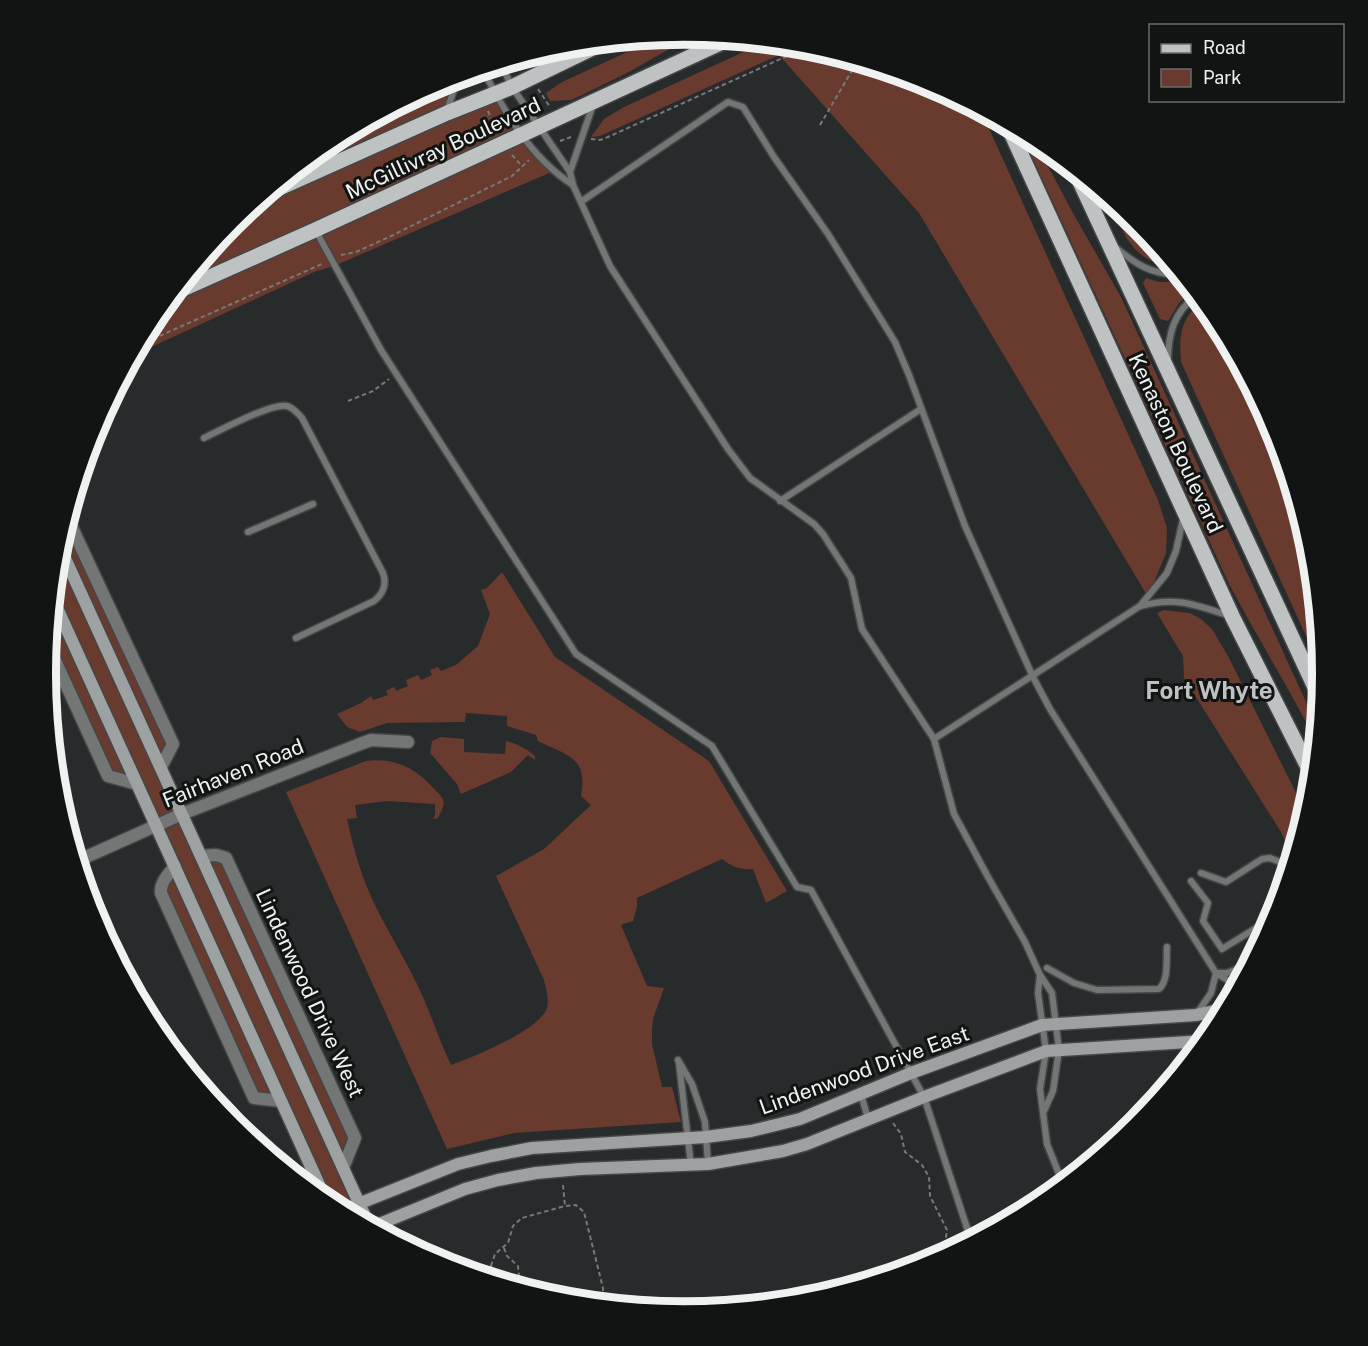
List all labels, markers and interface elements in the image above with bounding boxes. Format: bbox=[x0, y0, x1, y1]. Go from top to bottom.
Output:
legend bbox=[1149, 24, 1344, 102]
text: Road bbox=[1203, 37, 1246, 58]
text: Park bbox=[1203, 67, 1241, 88]
street label: McGillivray Boulevard bbox=[341, 92, 545, 204]
street label: Kenaston Boulevard bbox=[1123, 349, 1229, 537]
district label: Fort Whyte bbox=[1145, 676, 1273, 704]
street label: Fairhaven Road bbox=[159, 733, 307, 813]
street label: Lindenwood Drive West bbox=[251, 885, 369, 1101]
street label: Lindenwood Drive East bbox=[756, 1020, 972, 1120]

